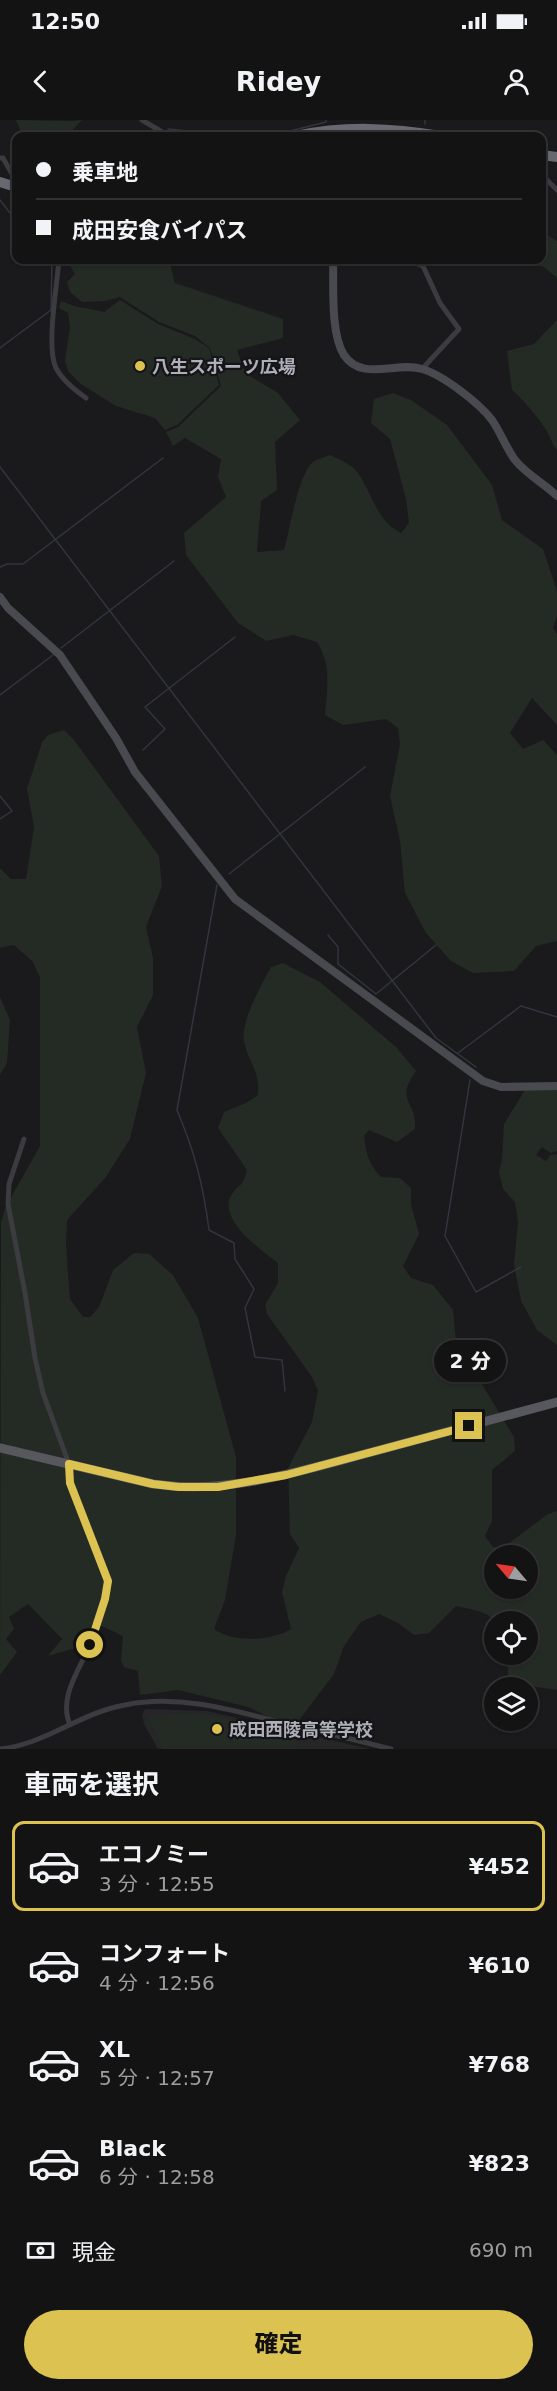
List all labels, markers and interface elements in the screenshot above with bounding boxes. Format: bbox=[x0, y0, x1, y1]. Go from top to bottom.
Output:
text: 12:50 bbox=[30, 9, 100, 34]
icon: back bbox=[24, 65, 57, 98]
icon: person bbox=[500, 65, 533, 98]
text: Ridey bbox=[236, 66, 321, 97]
text: 乗車地 bbox=[72, 160, 138, 185]
text: 成田安食バイパス bbox=[72, 218, 248, 243]
place label: 八生スポーツ広場 bbox=[152, 356, 296, 377]
marker: 八生スポーツ広場 bbox=[133, 359, 147, 373]
callout: 2 分 bbox=[433, 1339, 505, 1381]
text: 2 分 bbox=[450, 1349, 490, 1373]
route end bbox=[455, 1412, 482, 1439]
north arrow bbox=[484, 1545, 538, 1599]
map controls bbox=[484, 1545, 538, 1731]
button: locate bbox=[484, 1611, 538, 1665]
route start bbox=[76, 1631, 103, 1658]
button: layers bbox=[484, 1677, 538, 1731]
place label: 成田西陵高等学校 bbox=[229, 1719, 373, 1740]
marker: 成田西陵高等学校 bbox=[210, 1722, 224, 1736]
text: 車両を選択 bbox=[24, 1769, 159, 1800]
icon: car bbox=[27, 1839, 81, 1893]
text: エコノミー bbox=[99, 1842, 209, 1867]
text: ¥452 bbox=[469, 1854, 530, 1879]
text: 3 分 · 12:55 bbox=[99, 1872, 215, 1896]
icon: car bbox=[27, 1938, 81, 1992]
text: コンフォート bbox=[99, 1941, 230, 1966]
text: ¥610 bbox=[469, 1953, 530, 1978]
text: 4 分 · 12:56 bbox=[99, 1971, 215, 1995]
icon: car bbox=[27, 2037, 81, 2091]
text: XL bbox=[99, 2037, 130, 2062]
text: ¥768 bbox=[469, 2052, 530, 2077]
text: 5 分 · 12:57 bbox=[99, 2066, 215, 2090]
icon: car bbox=[27, 2136, 81, 2190]
text: Black bbox=[99, 2136, 166, 2161]
text: ¥823 bbox=[469, 2151, 530, 2176]
text: 6 分 · 12:58 bbox=[99, 2165, 215, 2189]
icon: cash bbox=[24, 2234, 57, 2267]
text: 690 m bbox=[469, 2238, 533, 2262]
text: 現金 bbox=[72, 2240, 116, 2265]
button: 確定 bbox=[24, 2310, 533, 2379]

